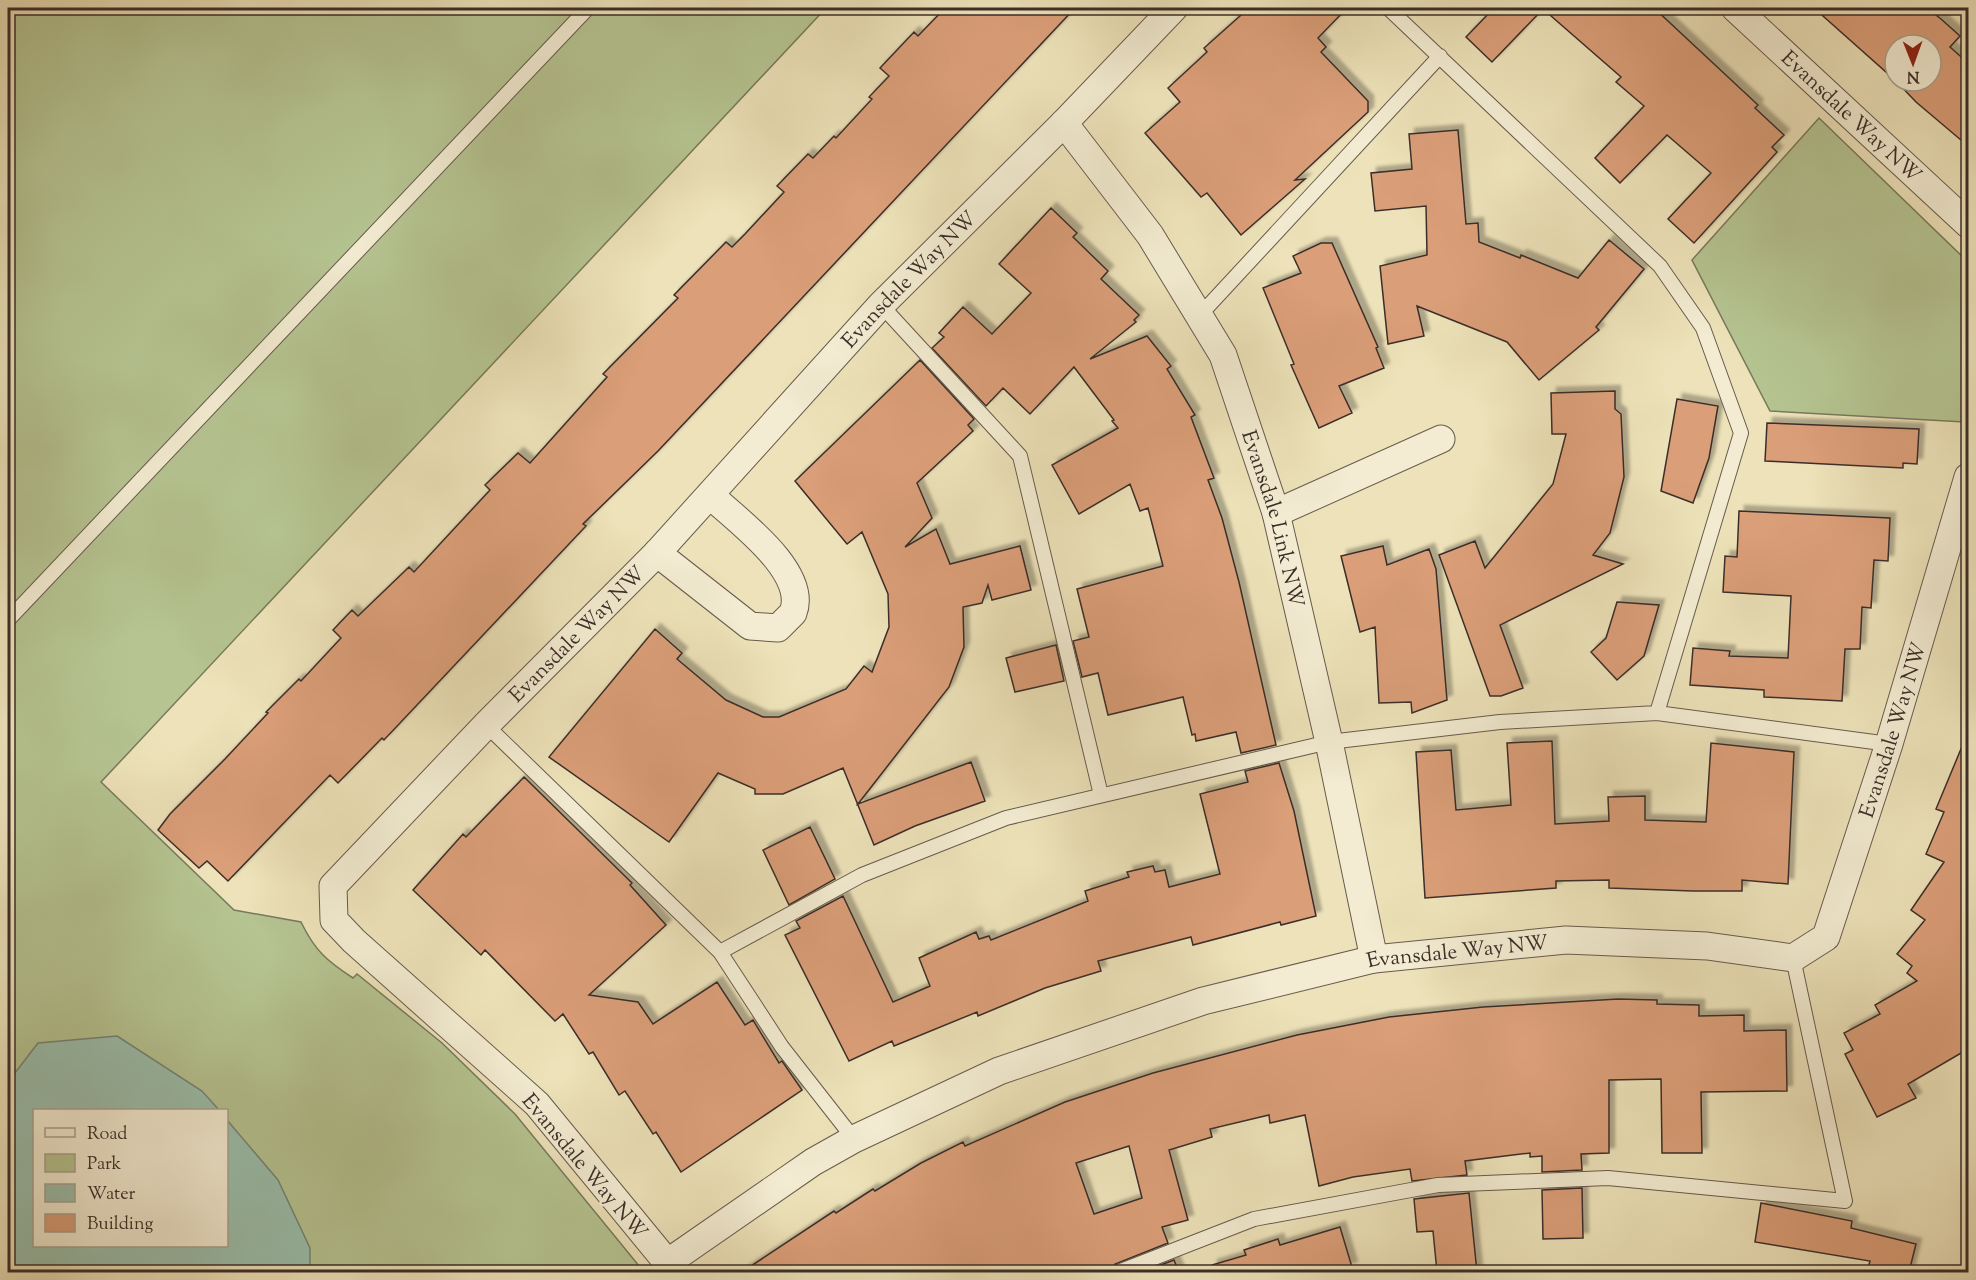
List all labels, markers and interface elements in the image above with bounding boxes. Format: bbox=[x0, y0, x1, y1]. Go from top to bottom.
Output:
north arrow bbox=[1883, 33, 1943, 93]
street label: Evansdale Way NW bbox=[1777, 45, 1927, 187]
street label: Evansdale Way NW bbox=[836, 205, 984, 356]
street label: Evansdale Link NW bbox=[1232, 427, 1310, 610]
street label: Evansdale Way NW bbox=[503, 560, 653, 710]
street label: Evansdale Way NW bbox=[1853, 639, 1935, 822]
street label: Evansdale Way NW bbox=[1364, 929, 1549, 977]
street label: Evansdale Way NW bbox=[513, 1088, 653, 1247]
legend bbox=[33, 1109, 228, 1247]
text: Road bbox=[87, 1122, 127, 1148]
text: Park bbox=[87, 1152, 122, 1178]
text: Water bbox=[87, 1182, 136, 1208]
text: Building bbox=[87, 1212, 153, 1238]

